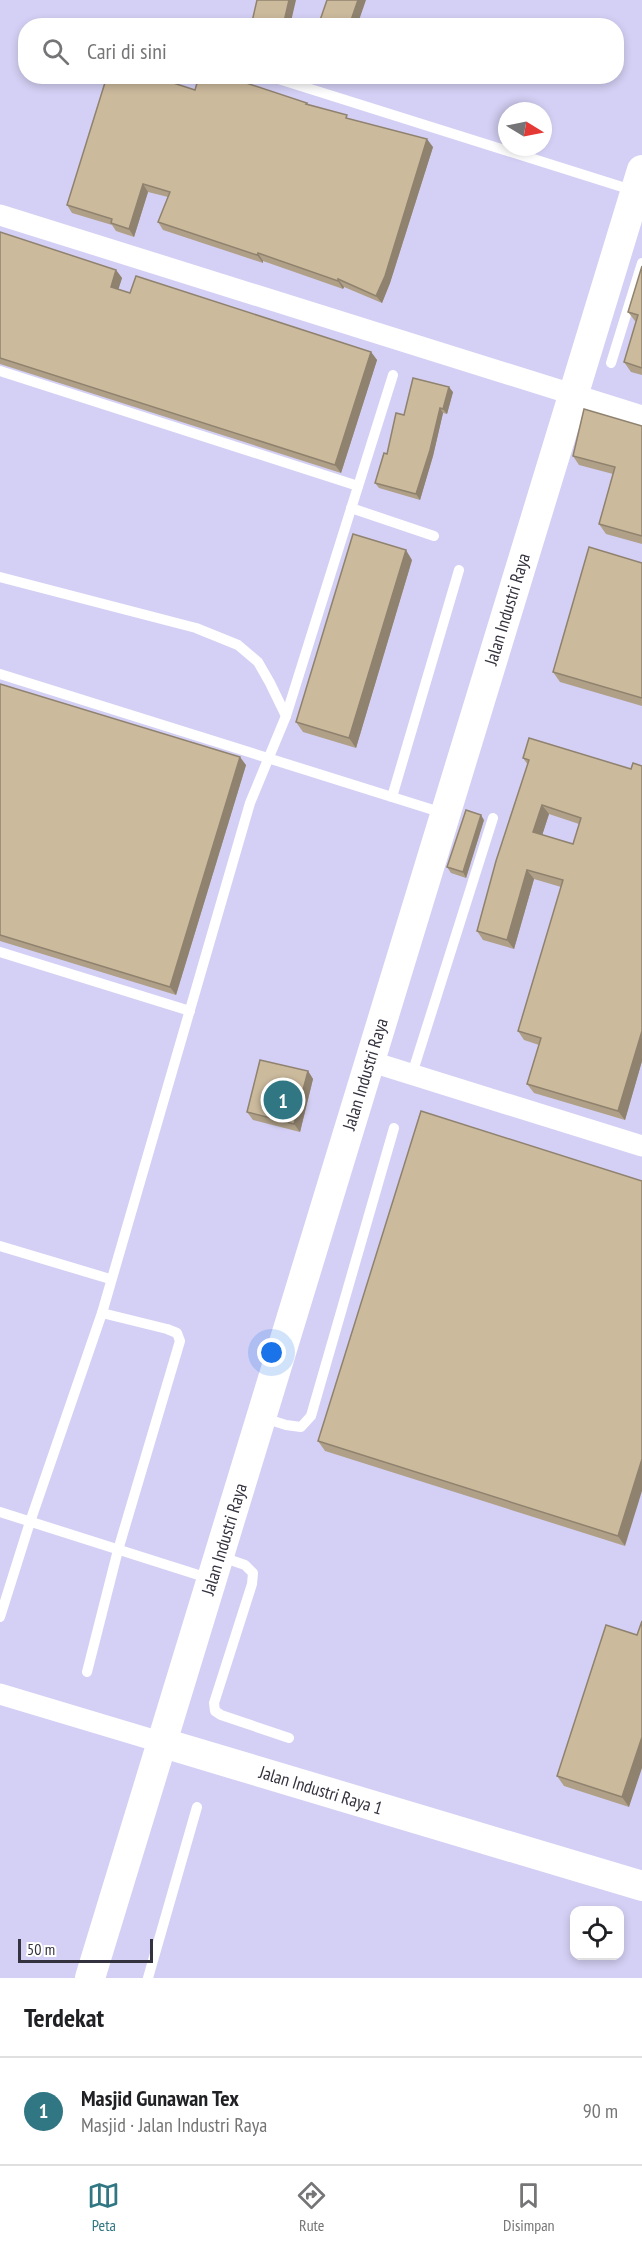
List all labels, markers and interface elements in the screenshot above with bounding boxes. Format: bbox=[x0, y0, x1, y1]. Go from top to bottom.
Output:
search box bbox=[18, 18, 624, 84]
icon: search bbox=[39, 35, 72, 68]
text: Cari di sini bbox=[87, 37, 167, 65]
north arrow bbox=[498, 102, 552, 156]
street label: Jalan Industri Raya bbox=[479, 550, 535, 669]
street label: Jalan Industri Raya bbox=[337, 1015, 393, 1134]
pin: 1 bbox=[264, 1078, 302, 1122]
your location bbox=[257, 1338, 286, 1367]
street label: Jalan Industri Raya bbox=[196, 1480, 252, 1599]
street label: Jalan Industri Raya 1 bbox=[256, 1760, 385, 1820]
map controls bbox=[570, 1906, 624, 1960]
button: locate bbox=[570, 1906, 624, 1960]
scale bar bbox=[18, 1936, 153, 1964]
text: 50 m bbox=[27, 1939, 55, 1959]
text: Terdekat bbox=[24, 2001, 104, 2034]
text: Masjid Gunawan Tex bbox=[81, 2084, 239, 2112]
text: 1 bbox=[39, 2098, 48, 2124]
text: 90 m bbox=[583, 2098, 618, 2124]
text: Masjid · Jalan Industri Raya bbox=[81, 2112, 267, 2138]
tab: Peta bbox=[87, 2179, 120, 2235]
tab: Rute bbox=[295, 2179, 328, 2235]
tab: Disimpan bbox=[503, 2179, 555, 2235]

